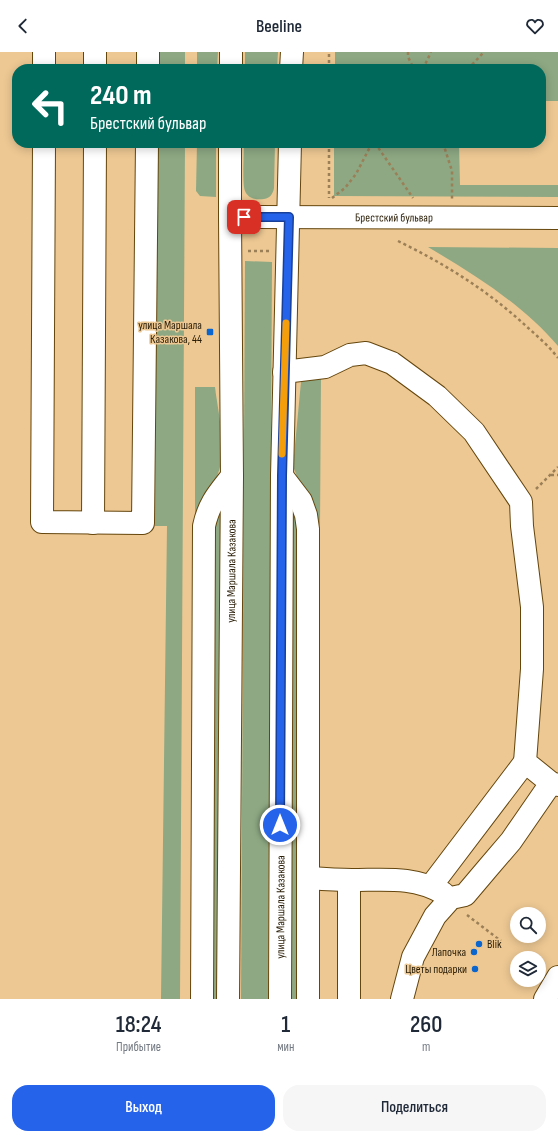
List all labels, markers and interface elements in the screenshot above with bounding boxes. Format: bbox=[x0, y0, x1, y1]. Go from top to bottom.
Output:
icon: back bbox=[12, 15, 34, 37]
icon: heart bbox=[524, 15, 546, 37]
text: Beeline bbox=[256, 16, 302, 37]
text: 240 m bbox=[90, 79, 151, 112]
icon: left bbox=[24, 80, 76, 132]
text: Брестский бульвар bbox=[90, 113, 206, 134]
pin bbox=[227, 200, 261, 234]
icon: arrive bbox=[233, 206, 255, 228]
street label: Брестский бульвар bbox=[355, 210, 433, 226]
place label: улица Маршала Казакова, 44 bbox=[138, 318, 202, 347]
marker: улица Маршала Казакова, 44 bbox=[205, 327, 215, 337]
street label: улица Маршала Казакова bbox=[224, 519, 240, 623]
position arrow bbox=[259, 804, 301, 846]
street label: улица Маршала Казакова bbox=[273, 855, 289, 959]
map controls bbox=[510, 907, 546, 987]
button: search bbox=[510, 907, 546, 943]
place label: Blik bbox=[487, 937, 502, 952]
marker: Blik bbox=[474, 939, 484, 949]
place label: Лапочка bbox=[432, 945, 466, 960]
marker: Лапочка bbox=[469, 947, 479, 957]
button: layers bbox=[510, 951, 546, 987]
place label: Цветы подарки bbox=[405, 962, 467, 977]
marker: Цветы подарки bbox=[470, 964, 480, 974]
text: 18:24 bbox=[116, 1010, 161, 1039]
text: 1 bbox=[281, 1010, 290, 1039]
text: 260 bbox=[410, 1010, 442, 1039]
text: Прибытие bbox=[116, 1039, 161, 1055]
text: мин bbox=[277, 1039, 294, 1055]
text: m bbox=[422, 1039, 430, 1055]
button: Выход bbox=[12, 1085, 275, 1131]
button: Поделиться bbox=[283, 1085, 546, 1131]

